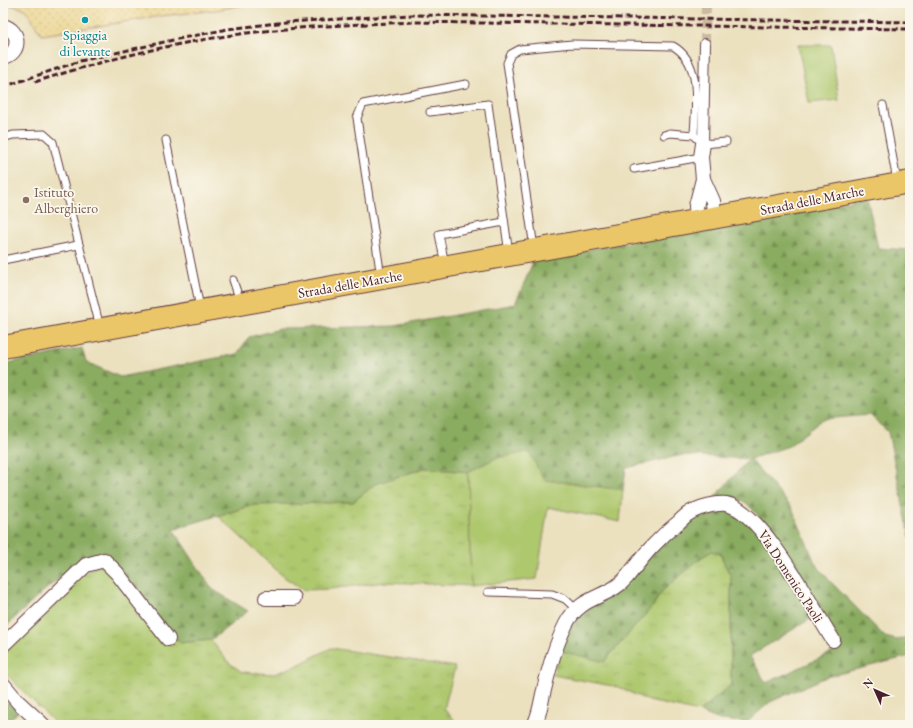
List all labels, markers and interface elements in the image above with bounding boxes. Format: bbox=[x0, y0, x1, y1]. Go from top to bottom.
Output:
marker: Spiaggia di levante bbox=[80, 15, 90, 25]
place label: Spiaggia di levante bbox=[60, 26, 111, 60]
street label: Strada delle Marche bbox=[759, 181, 866, 219]
place label: Istituto Alberghiero bbox=[33, 183, 98, 217]
marker: Istituto Alberghiero bbox=[21, 195, 31, 205]
street label: Strada delle Marche bbox=[297, 266, 404, 302]
street label: Via Domenico Paoli bbox=[754, 526, 828, 626]
north arrow bbox=[855, 670, 895, 710]
text: N bbox=[860, 675, 876, 691]

